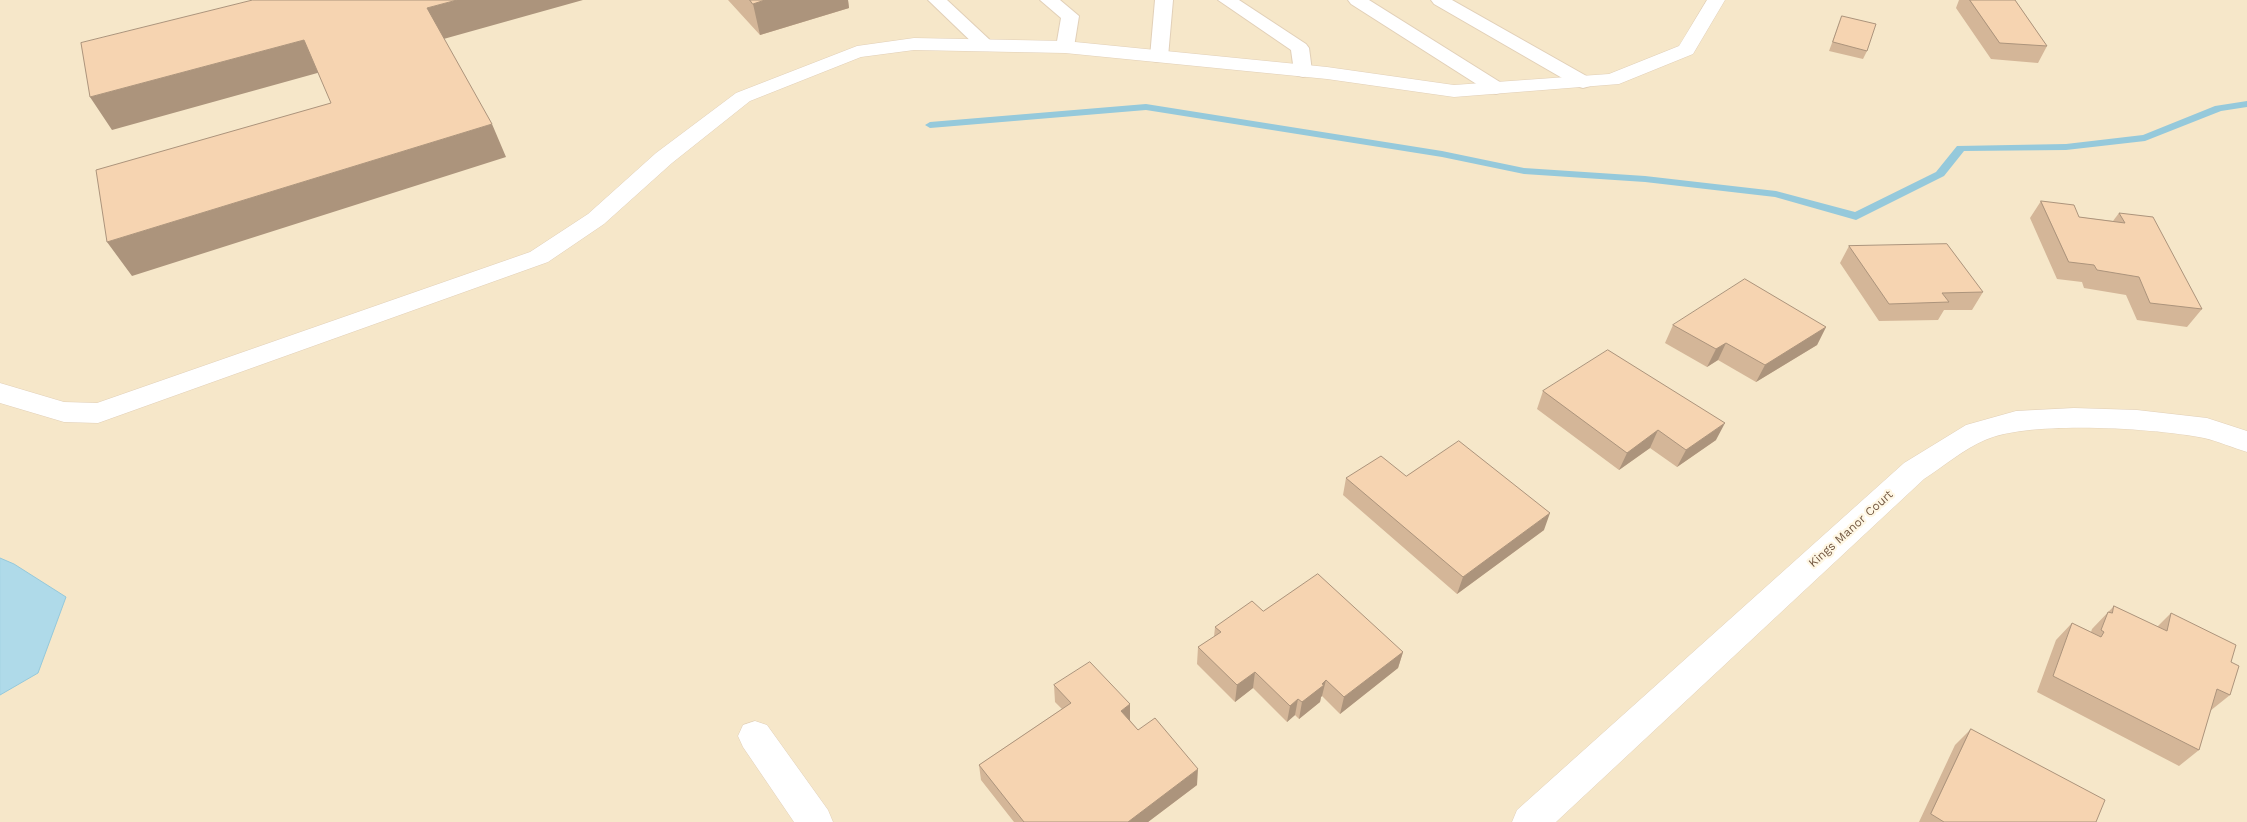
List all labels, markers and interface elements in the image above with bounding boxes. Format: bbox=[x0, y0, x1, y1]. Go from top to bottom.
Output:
street label: Kings Manor Court bbox=[1806, 487, 1896, 571]

